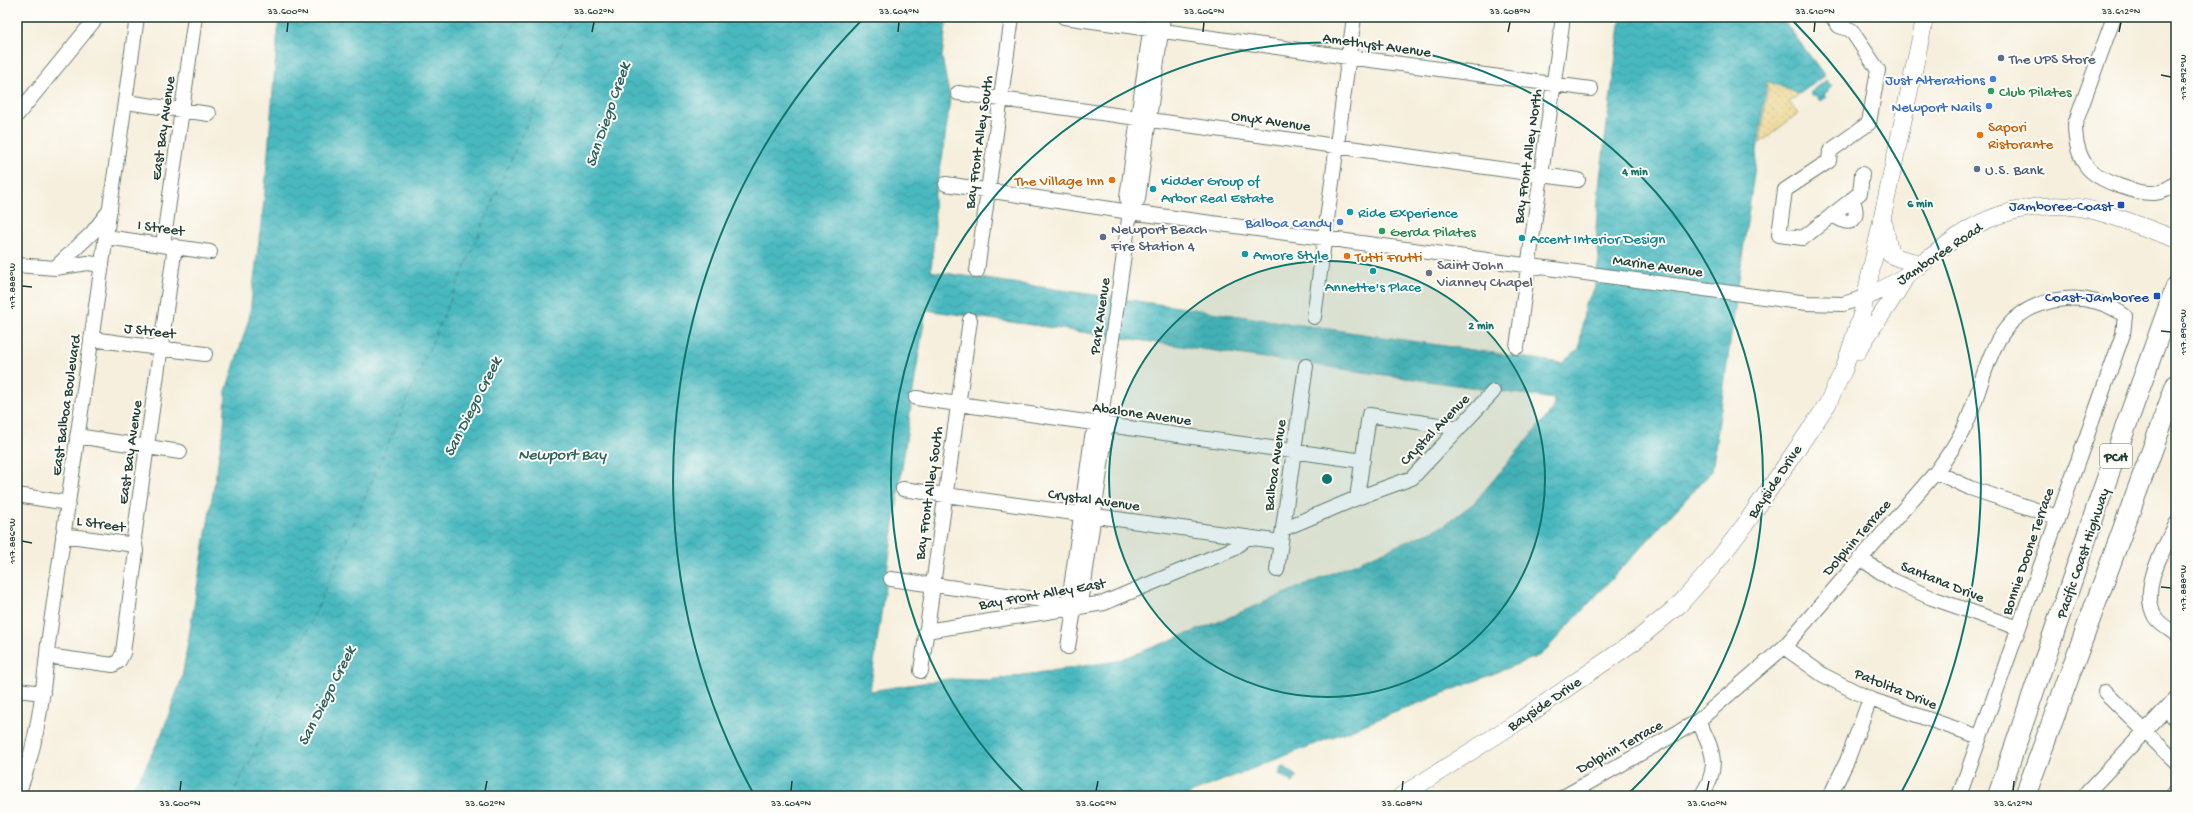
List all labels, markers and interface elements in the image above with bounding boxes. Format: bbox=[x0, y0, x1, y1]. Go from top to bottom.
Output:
text: 33.600°N bbox=[267, 6, 309, 18]
text: 33.602°N bbox=[573, 6, 615, 18]
text: 33.604°N bbox=[878, 6, 919, 18]
text: 33.606°N bbox=[1183, 6, 1225, 18]
text: 33.608°N bbox=[1489, 6, 1531, 18]
text: 33.610°N bbox=[1794, 6, 1835, 18]
text: 33.612°N bbox=[2101, 6, 2141, 18]
street label: Amethyst Avenue bbox=[1321, 29, 1432, 63]
place label: The UPS Store bbox=[2008, 51, 2096, 69]
marker: The UPS Store bbox=[1996, 53, 2006, 63]
text: 117.892°W bbox=[2178, 54, 2190, 100]
water label: San Diego Creek bbox=[583, 59, 637, 170]
place label: Just Alterations bbox=[1885, 72, 1985, 90]
street label: Bay Front Alley South bbox=[962, 74, 998, 211]
marker: Just Alterations bbox=[1988, 74, 1998, 84]
street label: East Bay Avenue bbox=[148, 75, 180, 181]
place label: Club Pilates bbox=[1999, 84, 2072, 102]
marker: Club Pilates bbox=[1986, 86, 1996, 96]
street label: Bay Front Alley North bbox=[1510, 88, 1547, 226]
place label: Newport Nails bbox=[1891, 99, 1981, 117]
marker: Newport Nails bbox=[1984, 101, 1994, 111]
street label: Onyx Avenue bbox=[1230, 107, 1312, 137]
place label: Sapori Ristorante bbox=[1988, 119, 2053, 154]
marker: Sapori Ristorante bbox=[1975, 130, 1985, 140]
place label: U.S. Bank bbox=[1985, 162, 2045, 180]
marker: U.S. Bank bbox=[1972, 164, 1982, 174]
text: 4 min bbox=[1621, 166, 1648, 180]
place label: The Village Inn bbox=[1014, 173, 1104, 191]
place label: Kidder Group of Arbor Real Estate bbox=[1161, 173, 1274, 208]
marker: The Village Inn bbox=[1107, 175, 1117, 185]
marker: Kidder Group of Arbor Real Estate bbox=[1148, 184, 1158, 194]
text: 6 min bbox=[1907, 198, 1933, 212]
place label: Jamboree-Coast bbox=[2009, 198, 2115, 216]
marker: Jamboree-Coast bbox=[2116, 200, 2126, 210]
place label: Ride Experience bbox=[1358, 205, 1458, 223]
marker: Ride Experience bbox=[1345, 207, 1355, 217]
place label: Balboa Candy bbox=[1244, 215, 1333, 233]
street label: I Street bbox=[136, 217, 187, 241]
marker: Balboa Candy bbox=[1335, 217, 1345, 227]
street label: Jamboree Road bbox=[1894, 219, 1987, 290]
place label: Newport Beach Fire Station 4 bbox=[1110, 221, 1207, 256]
place label: Gerda Pilates bbox=[1390, 224, 1476, 242]
marker: Gerda Pilates bbox=[1377, 226, 1387, 236]
place label: Accent Interior Design bbox=[1530, 231, 1665, 249]
marker: Newport Beach Fire Station 4 bbox=[1098, 232, 1108, 242]
marker: Accent Interior Design bbox=[1517, 233, 1527, 243]
place label: Amore Style bbox=[1253, 247, 1329, 265]
marker: Amore Style bbox=[1240, 249, 1250, 259]
place label: Tutti Frutti bbox=[1354, 249, 1422, 267]
marker: Tutti Frutti bbox=[1342, 251, 1352, 261]
street label: Marine Avenue bbox=[1611, 252, 1704, 282]
place label: Saint John Vianney Chapel bbox=[1436, 257, 1533, 292]
text: 117.888°W bbox=[7, 263, 19, 310]
marker: Annette's Place bbox=[1368, 266, 1378, 276]
marker: Saint John Vianney Chapel bbox=[1424, 268, 1434, 278]
street label: Park Avenue bbox=[1087, 277, 1115, 357]
place label: Annette's Place bbox=[1325, 279, 1421, 297]
place label: Coast-Jamboree bbox=[2045, 289, 2149, 307]
marker: Coast-Jamboree bbox=[2152, 291, 2162, 301]
text: 117.890°W bbox=[2178, 309, 2190, 356]
street label: J Street bbox=[123, 320, 178, 344]
text: 2 min bbox=[1468, 320, 1494, 334]
street label: East Balboa Boulevard bbox=[48, 332, 86, 477]
water label: San Diego Creek bbox=[441, 353, 508, 460]
street label: Crystal Avenue bbox=[1397, 391, 1474, 470]
street label: East Bay Avenue bbox=[115, 399, 147, 505]
street label: Abalone Avenue bbox=[1091, 399, 1193, 431]
street label: Balboa Avenue bbox=[1261, 418, 1291, 513]
street label: Bay Front Alley South bbox=[912, 425, 948, 562]
street label: Bayside Drive bbox=[1744, 442, 1807, 523]
road number: PCH bbox=[2100, 444, 2132, 468]
water label: Newport Bay bbox=[518, 447, 607, 466]
centre of rings bbox=[1320, 472, 1334, 486]
street label: Bonnie Doone Terrace bbox=[1998, 485, 2059, 619]
street label: Crystal Avenue bbox=[1047, 486, 1141, 516]
street label: Pacific Coast Highway bbox=[2053, 486, 2115, 622]
street label: Dolphin Terrace bbox=[1819, 496, 1896, 581]
street label: L Street bbox=[75, 513, 128, 538]
text: 117.886°W bbox=[7, 518, 19, 565]
street label: Santana Drive bbox=[1898, 558, 1987, 608]
text: 117.888°W bbox=[2178, 565, 2190, 612]
street label: Bay Front Alley East bbox=[977, 575, 1109, 615]
water label: San Diego Creek bbox=[295, 642, 362, 749]
street label: Patolita Drive bbox=[1850, 665, 1940, 715]
street label: Bayside Drive bbox=[1504, 673, 1586, 736]
street label: Dolphin Terrace bbox=[1573, 717, 1666, 779]
text: 33.600°N bbox=[159, 798, 201, 810]
text: 33.602°N bbox=[464, 798, 506, 810]
text: 33.604°N bbox=[770, 798, 811, 810]
text: 33.606°N bbox=[1075, 798, 1117, 810]
text: 33.608°N bbox=[1381, 798, 1423, 810]
text: 33.610°N bbox=[1686, 798, 1727, 810]
text: 33.612°N bbox=[1993, 798, 2033, 810]

